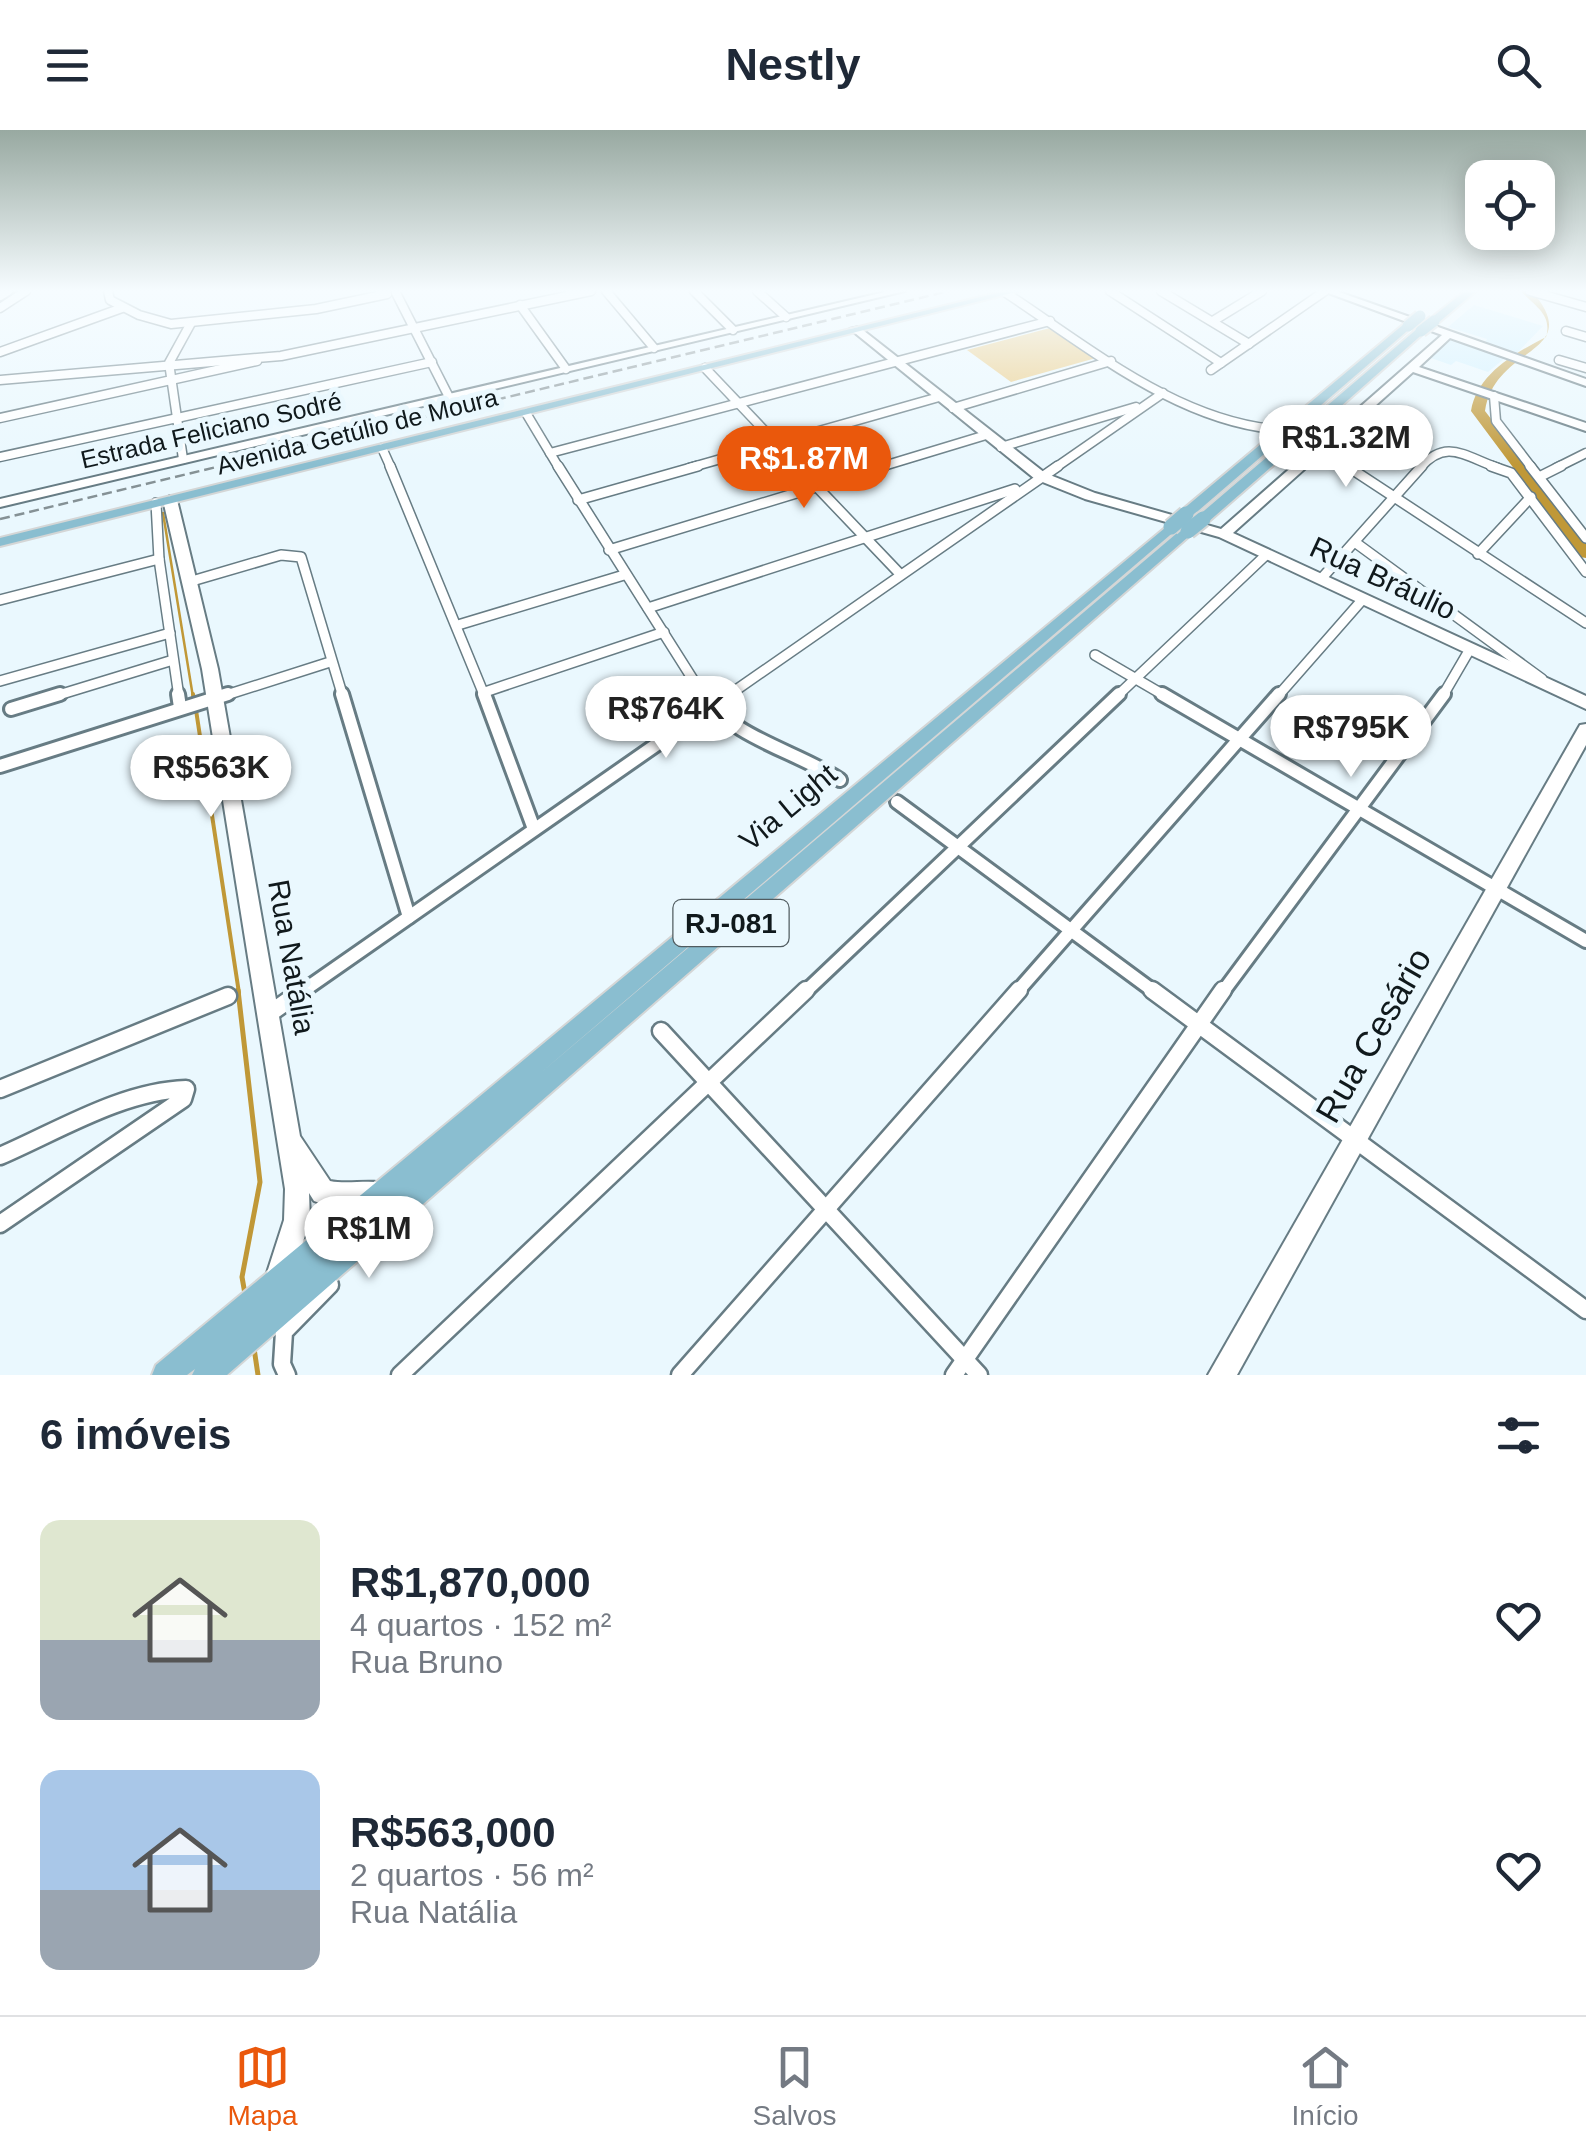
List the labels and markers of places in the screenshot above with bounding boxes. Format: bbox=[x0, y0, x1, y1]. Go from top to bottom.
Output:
pin: R$1.32M bbox=[1254, 405, 1438, 490]
pin: R$1.87M bbox=[712, 426, 896, 511]
pin: R$764K bbox=[585, 676, 747, 761]
pin: R$795K bbox=[1270, 695, 1432, 780]
pin: R$563K bbox=[130, 735, 292, 820]
pin: R$1M bbox=[310, 1196, 428, 1281]

